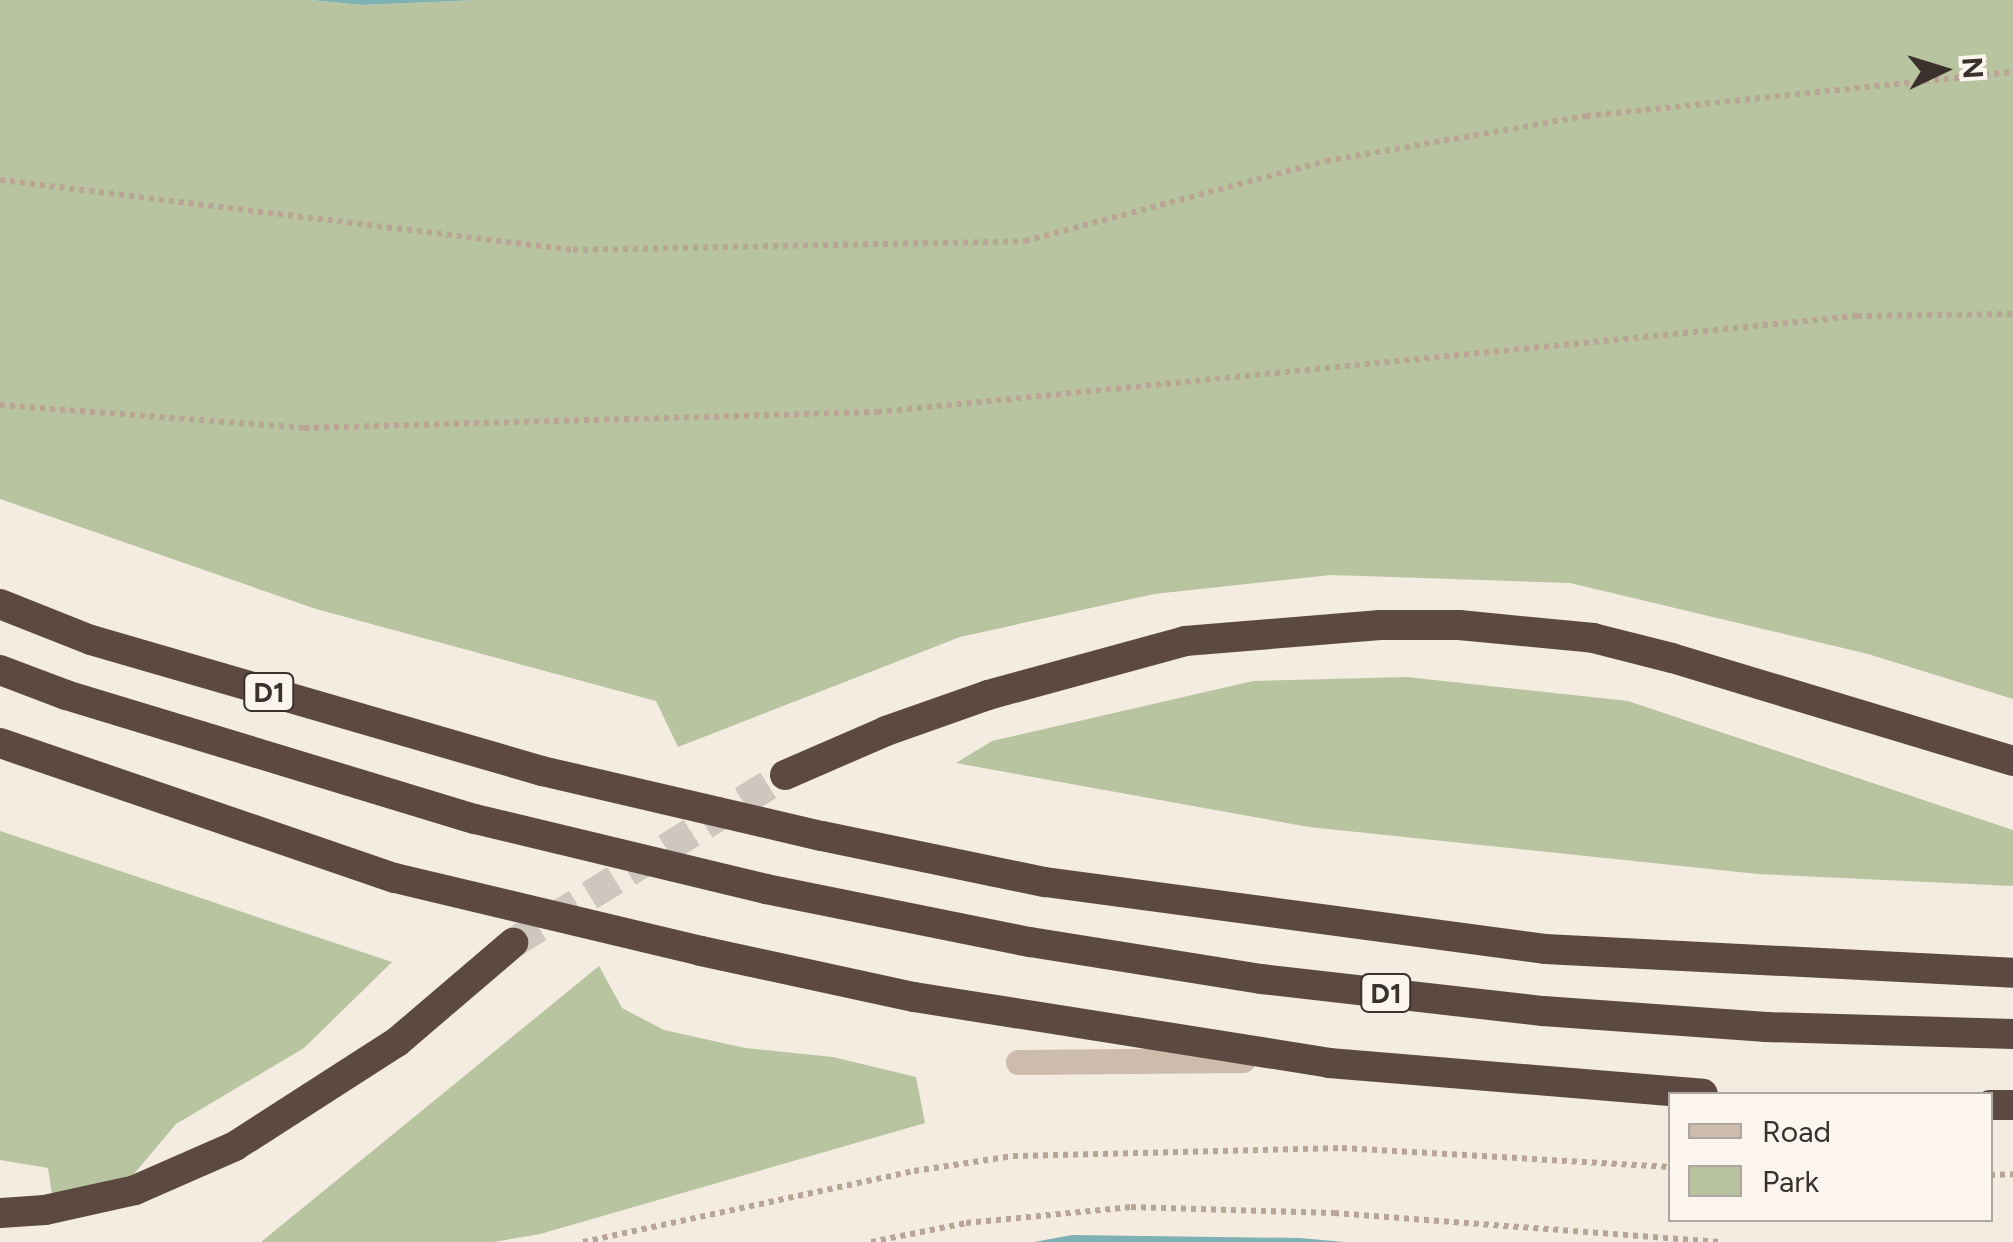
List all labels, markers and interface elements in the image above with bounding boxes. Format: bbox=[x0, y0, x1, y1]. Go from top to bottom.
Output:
north arrow bbox=[1893, 20, 1993, 120]
text: N bbox=[1955, 56, 1991, 80]
road number: D1 bbox=[242, 669, 296, 715]
road number: D1 bbox=[1358, 970, 1414, 1016]
legend bbox=[1668, 1092, 1993, 1222]
text: Road bbox=[1762, 1113, 1831, 1150]
text: Park bbox=[1762, 1163, 1819, 1200]

